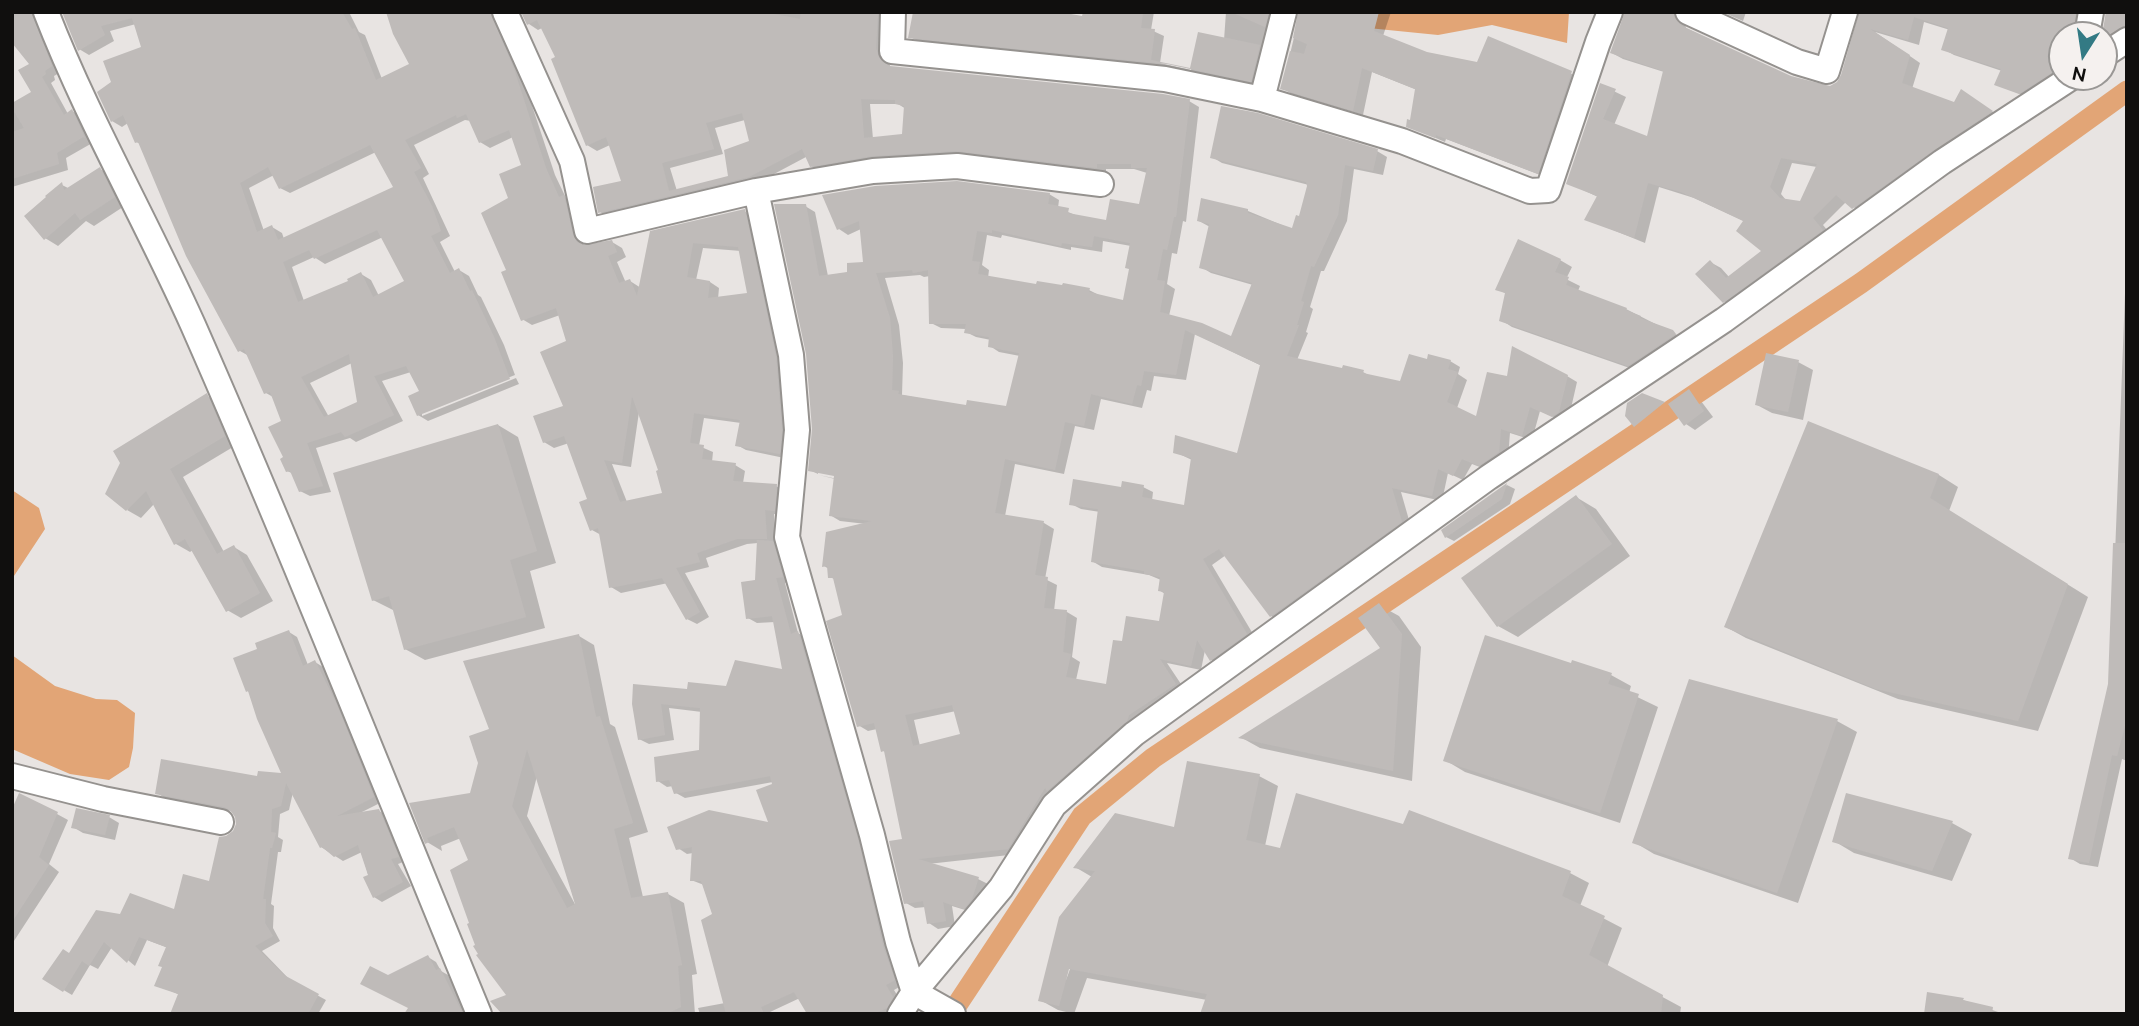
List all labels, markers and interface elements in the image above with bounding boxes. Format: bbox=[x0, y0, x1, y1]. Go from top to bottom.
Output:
north arrow bbox=[2048, 21, 2118, 91]
text: N bbox=[2070, 62, 2088, 87]

